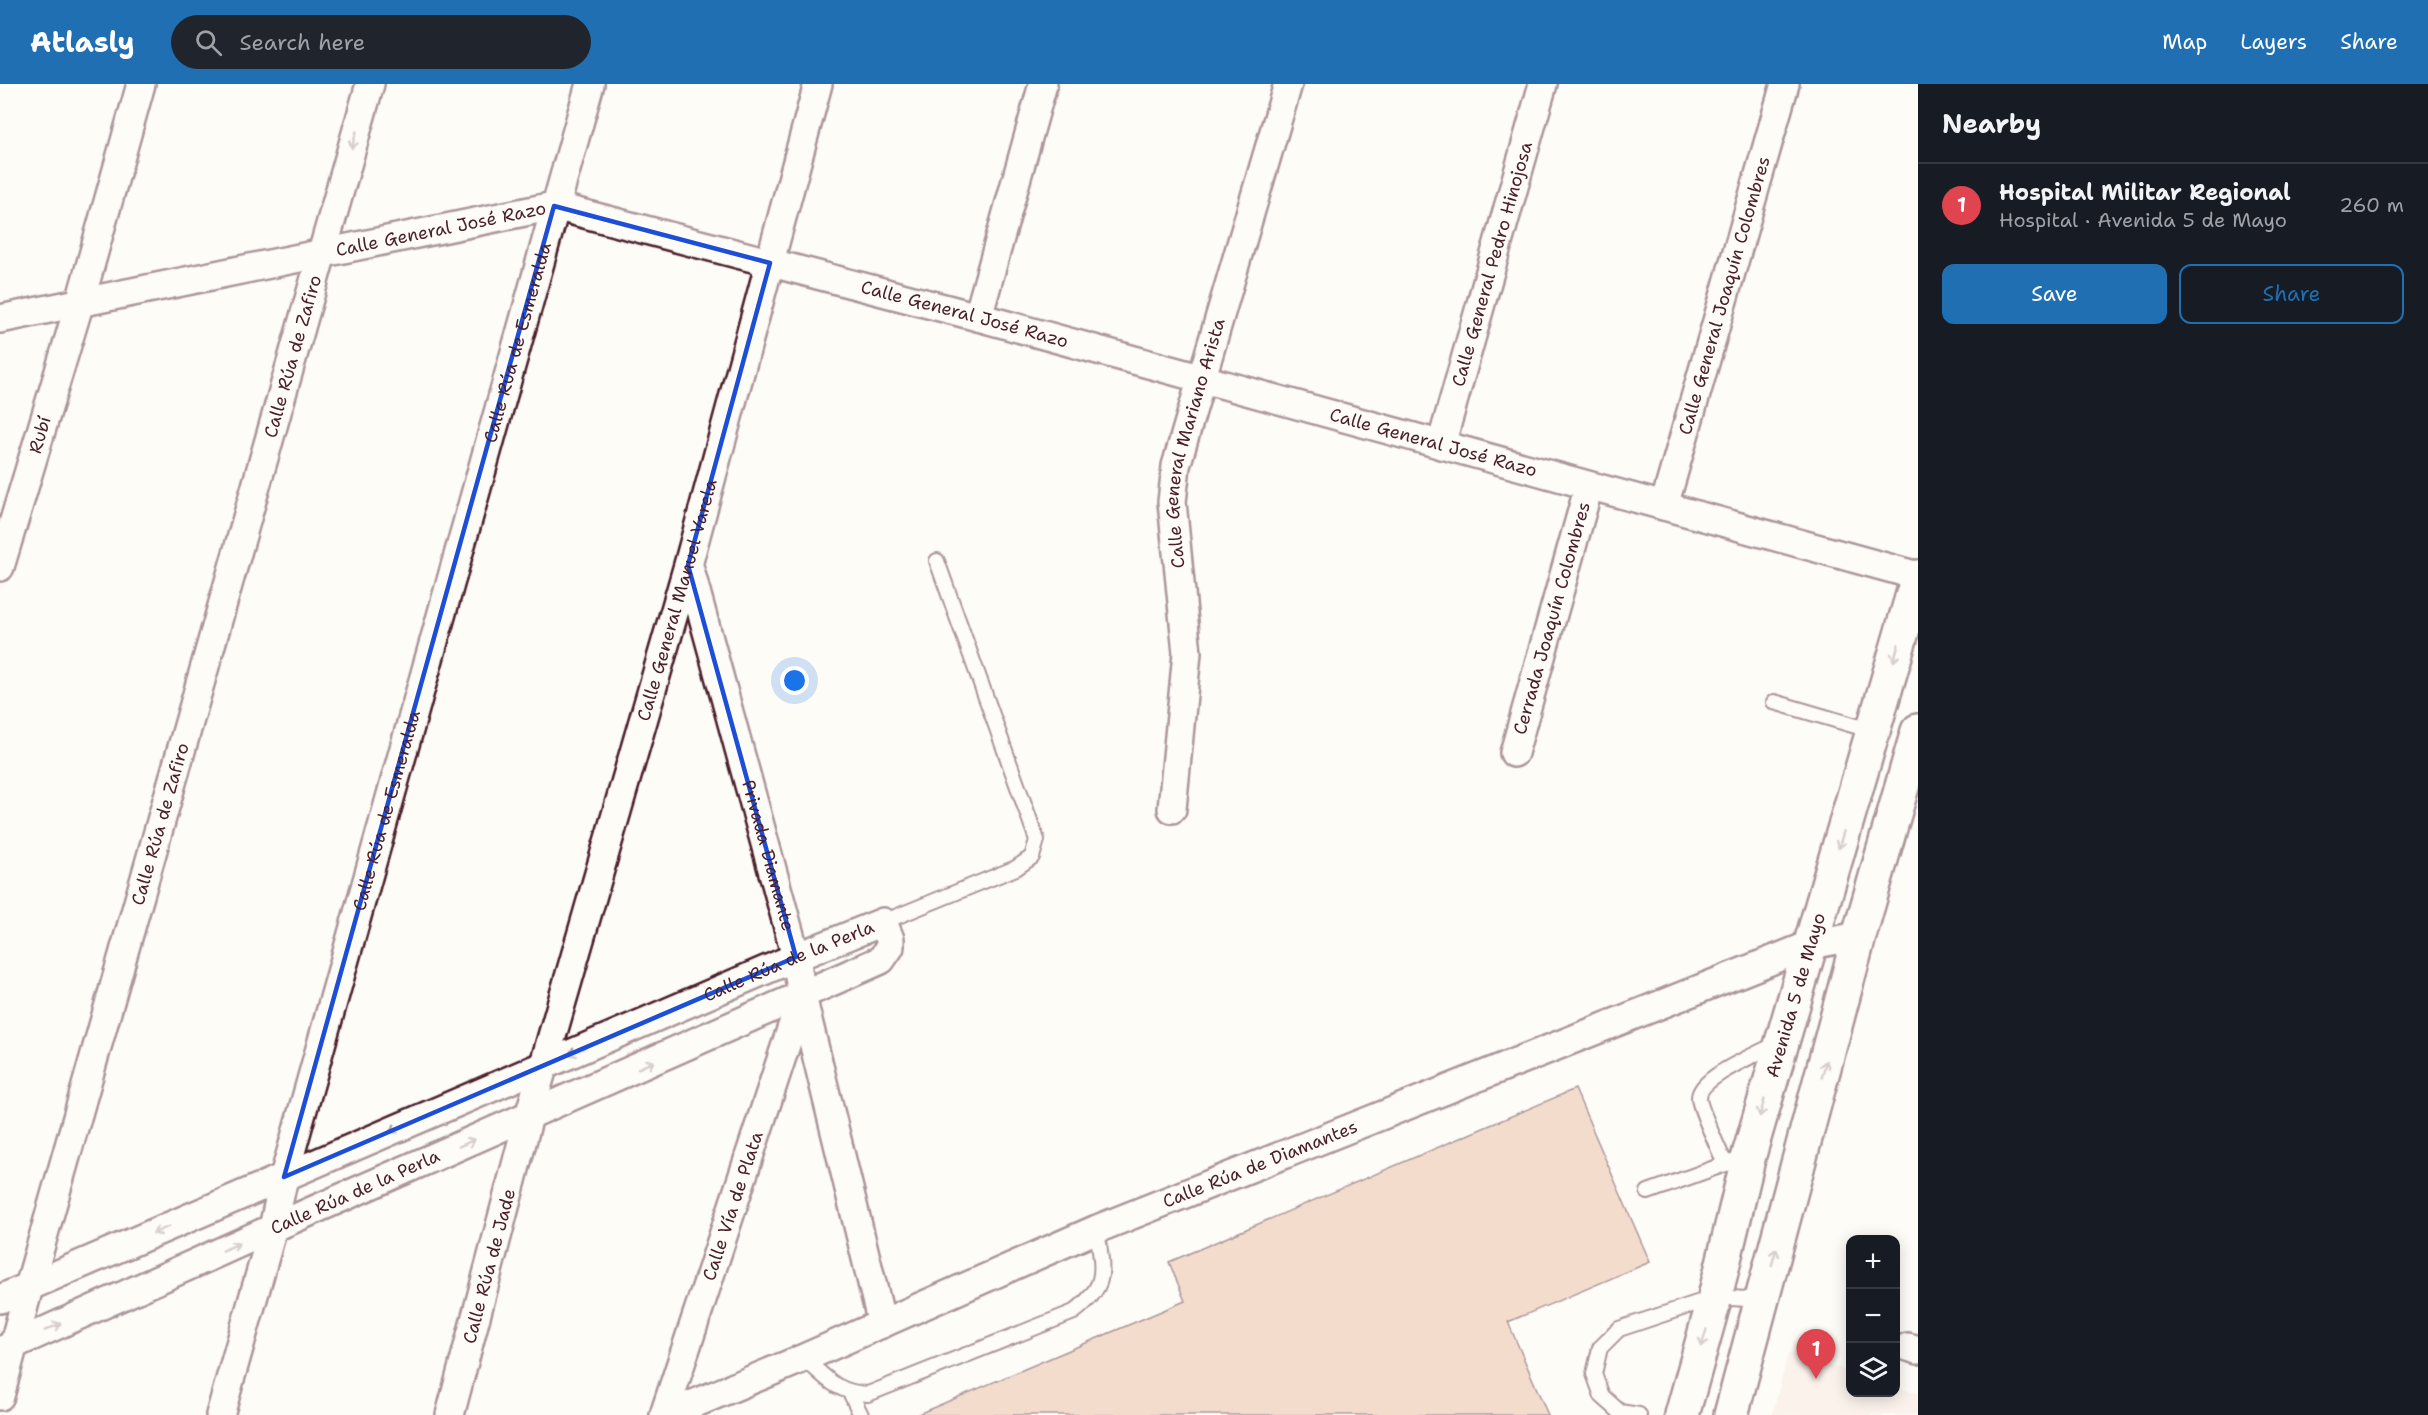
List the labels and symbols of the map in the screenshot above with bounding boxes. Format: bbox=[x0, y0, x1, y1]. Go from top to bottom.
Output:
one-way arrow bbox=[348, 130, 359, 149]
street label: Calle General Pedro Hinojosa bbox=[1446, 139, 1538, 389]
street label: Calle General Joaquín Colombres bbox=[1673, 153, 1776, 438]
street label: Calle General José Razo bbox=[334, 196, 548, 262]
street label: Calle Rúa de Esmeralda bbox=[478, 240, 557, 446]
street label: Calle Rúa de Zafiro bbox=[258, 272, 327, 441]
street label: Calle General José Razo bbox=[858, 275, 1071, 353]
street label: Calle General Mariano Arista bbox=[1160, 315, 1231, 569]
street label: Calle General José Razo bbox=[1327, 402, 1540, 482]
street label: Rubí bbox=[23, 413, 57, 456]
street label: Calle General Manuel Varela bbox=[632, 477, 723, 724]
street label: Cerrada Joaquín Colombres bbox=[1508, 499, 1596, 737]
one-way arrow bbox=[1890, 643, 1901, 662]
your location bbox=[780, 666, 809, 695]
street label: Calle Rúa de Esmeralda bbox=[347, 708, 426, 914]
street label: Calle Rúa de Zafiro bbox=[126, 740, 195, 908]
street label: Privada Diamante bbox=[736, 777, 800, 933]
one-way arrow bbox=[1835, 831, 1846, 850]
street label: Avenida 5 de Mayo bbox=[1760, 910, 1831, 1081]
street label: Calle Rúa de la Perla bbox=[700, 915, 878, 1007]
one-way arrow bbox=[568, 1046, 587, 1057]
one-way arrow bbox=[636, 1058, 654, 1070]
one-way arrow bbox=[1818, 1060, 1830, 1079]
one-way arrow bbox=[1756, 1098, 1767, 1117]
street label: Calle Rúa de Diamantes bbox=[1159, 1114, 1361, 1214]
one-way arrow bbox=[389, 1123, 408, 1134]
street label: Calle Vía de Plata bbox=[697, 1128, 769, 1284]
one-way arrow bbox=[457, 1137, 476, 1148]
street label: Calle Rúa de la Perla bbox=[267, 1144, 443, 1240]
street label: Calle Rúa de Jade bbox=[457, 1186, 521, 1346]
one-way arrow bbox=[152, 1225, 171, 1236]
one-way arrow bbox=[221, 1241, 240, 1252]
one-way arrow bbox=[1769, 1248, 1780, 1267]
one-way arrow bbox=[44, 1321, 62, 1333]
one-way arrow bbox=[1698, 1328, 1709, 1347]
pin: 1 bbox=[1796, 1330, 1836, 1379]

